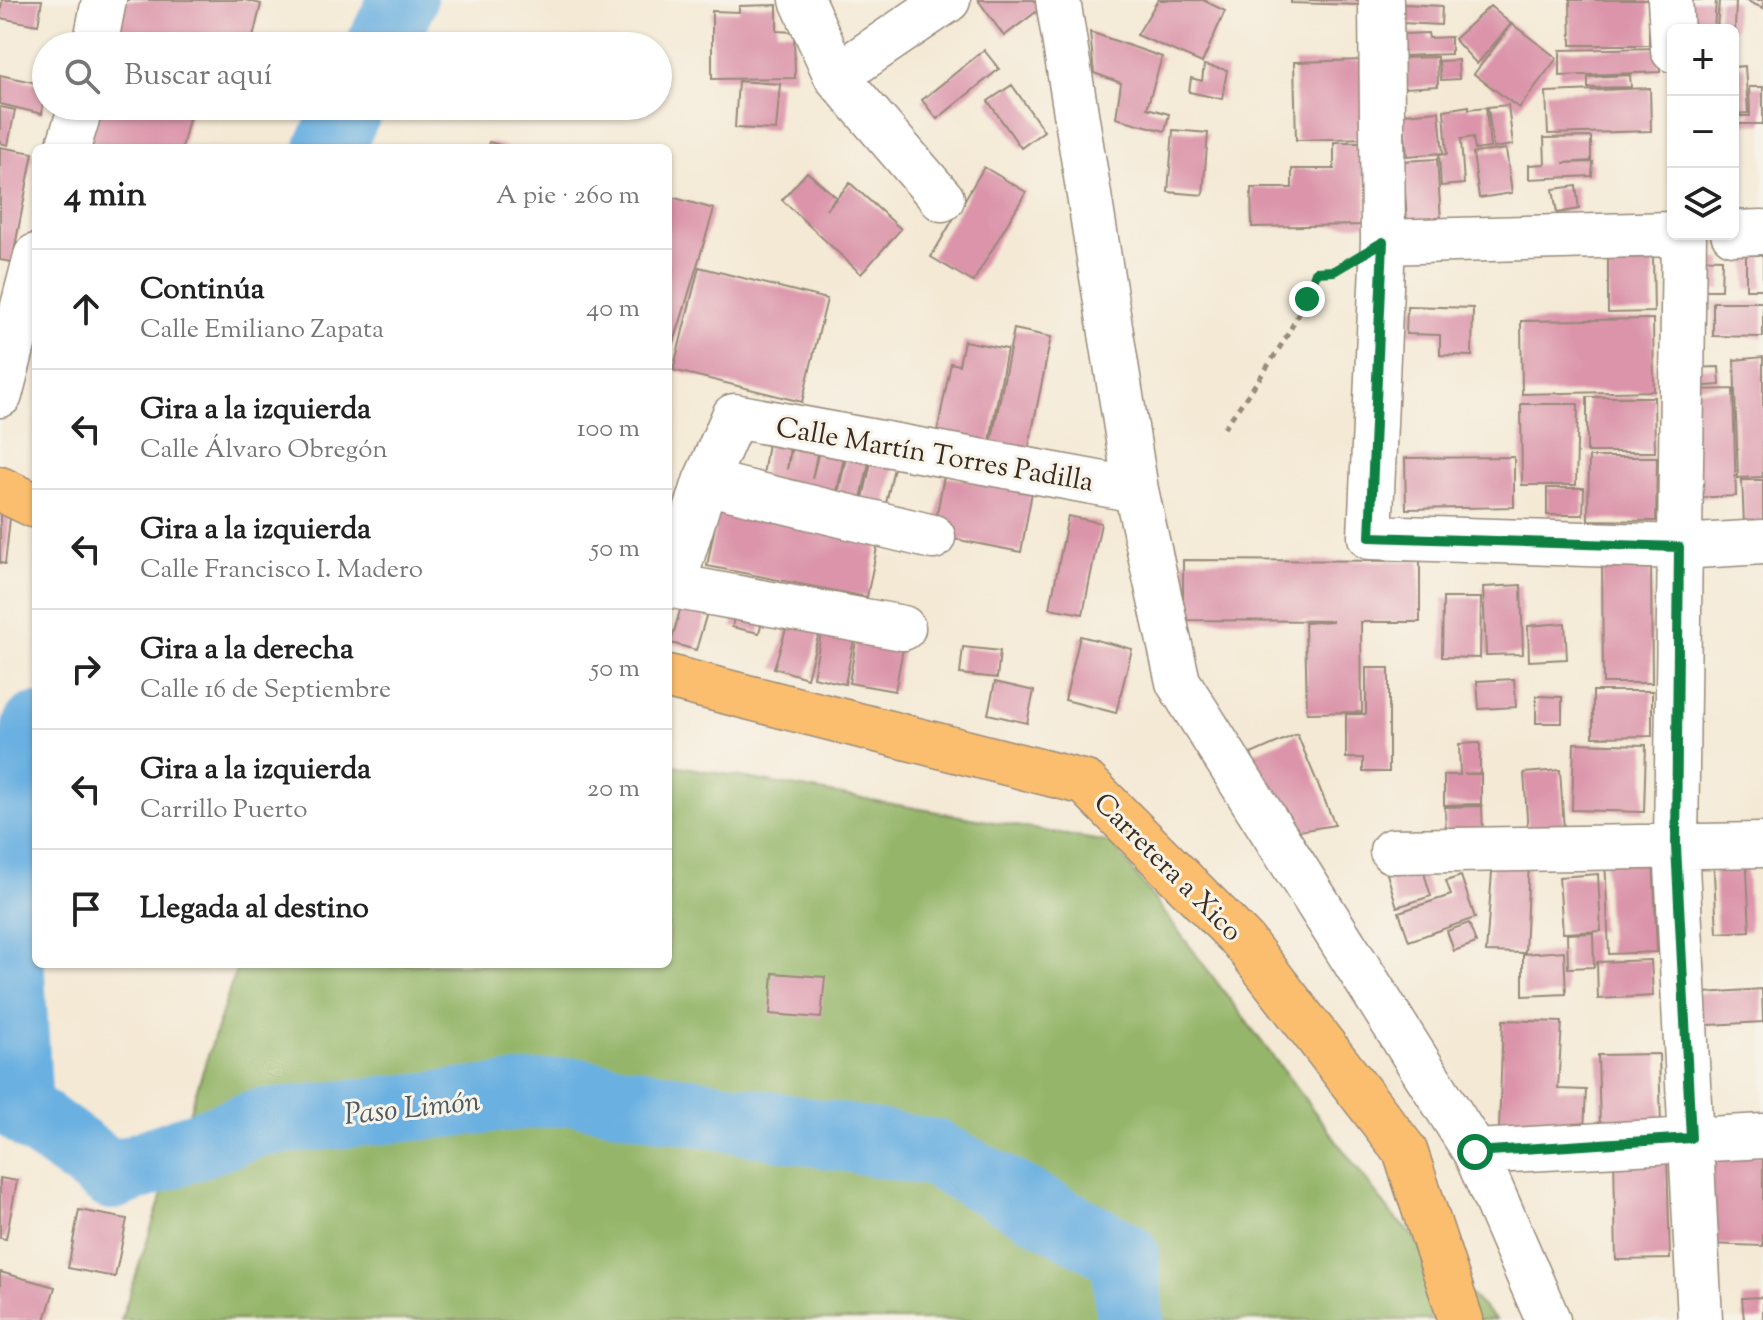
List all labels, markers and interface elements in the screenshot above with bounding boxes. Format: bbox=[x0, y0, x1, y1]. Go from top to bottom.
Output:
map controls bbox=[1667, 24, 1739, 240]
button: + bbox=[1667, 24, 1739, 96]
search box bbox=[32, 32, 672, 120]
icon: search bbox=[60, 54, 104, 98]
text: Buscar aquí bbox=[124, 55, 272, 98]
button: − bbox=[1667, 96, 1739, 168]
button: layers bbox=[1667, 168, 1739, 240]
text: 4 min bbox=[64, 172, 146, 221]
text: A pie · 260 m bbox=[496, 178, 640, 215]
text: Continúa bbox=[140, 269, 265, 312]
route end bbox=[1289, 281, 1325, 317]
icon: ahead bbox=[64, 287, 108, 331]
text: 40 m bbox=[586, 291, 640, 328]
text: Calle Emiliano Zapata bbox=[140, 312, 384, 349]
text: Gira a la izquierda bbox=[140, 389, 371, 432]
icon: left bbox=[64, 407, 108, 451]
street label: Calle Martín Torres Padilla bbox=[772, 408, 1097, 504]
text: 100 m bbox=[577, 411, 640, 448]
text: Calle Álvaro Obregón bbox=[140, 432, 388, 469]
text: Gira a la izquierda bbox=[140, 509, 371, 552]
icon: left bbox=[64, 527, 108, 571]
text: 50 m bbox=[590, 531, 640, 568]
text: Calle Francisco I. Madero bbox=[140, 552, 423, 589]
text: Gira a la derecha bbox=[140, 629, 354, 672]
icon: right bbox=[64, 647, 108, 691]
text: 50 m bbox=[590, 651, 640, 688]
text: Calle 16 de Septiembre bbox=[140, 672, 391, 709]
text: Gira a la izquierda bbox=[140, 749, 371, 792]
icon: left bbox=[64, 767, 108, 811]
text: 20 m bbox=[587, 771, 640, 808]
street label: Carretera a Xico bbox=[1083, 785, 1250, 952]
text: Carrillo Puerto bbox=[140, 792, 307, 829]
icon: arrive bbox=[64, 887, 108, 931]
text: Llegada al destino bbox=[140, 888, 369, 931]
water label: Paso Limón bbox=[342, 1081, 483, 1138]
route start bbox=[1457, 1134, 1493, 1170]

